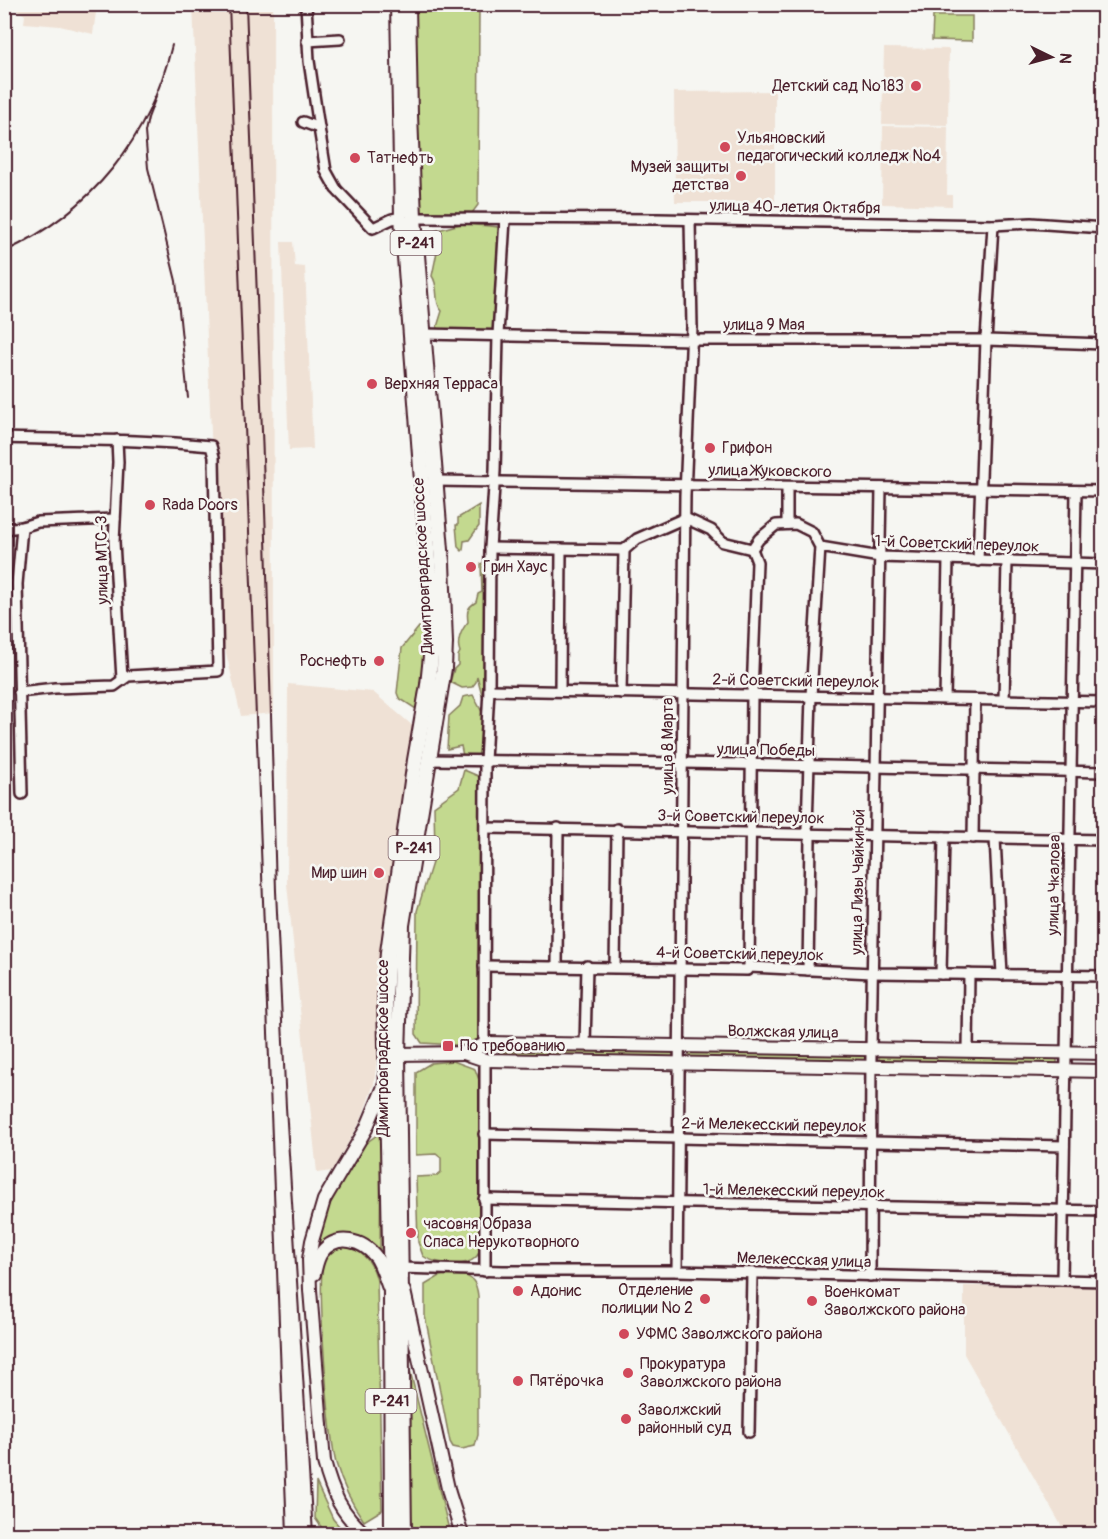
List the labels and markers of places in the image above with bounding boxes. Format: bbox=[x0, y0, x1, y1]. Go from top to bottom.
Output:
place label: Детский сад №183 bbox=[772, 76, 904, 96]
marker: Детский сад №183 bbox=[909, 79, 923, 93]
place label: Ульяновский педагогический колледж №4 bbox=[737, 128, 941, 166]
marker: Ульяновский педагогический колледж №4 bbox=[718, 140, 732, 154]
place label: Татнефть bbox=[367, 148, 434, 168]
marker: Татнефть bbox=[348, 151, 362, 165]
place label: Музей защиты детства bbox=[630, 157, 729, 195]
marker: Музей защиты детства bbox=[734, 169, 748, 183]
place label: Верхняя Терраса bbox=[384, 374, 498, 394]
marker: Верхняя Терраса bbox=[365, 377, 379, 391]
place label: Грифон bbox=[722, 438, 772, 458]
marker: Грифон bbox=[703, 441, 717, 455]
place label: Rada Doors bbox=[162, 495, 238, 515]
marker: Rada Doors bbox=[143, 498, 157, 512]
place label: Грин Хаус bbox=[483, 557, 548, 577]
marker: Грин Хаус bbox=[464, 560, 478, 574]
place label: Роснефть bbox=[300, 651, 367, 671]
marker: Роснефть bbox=[372, 654, 386, 668]
place label: Мир шин bbox=[311, 863, 367, 883]
marker: Мир шин bbox=[372, 866, 386, 880]
place label: По требованию bbox=[460, 1036, 566, 1056]
marker: По требованию bbox=[441, 1039, 455, 1053]
place label: часовня Образа Спаса Нерукотворного bbox=[423, 1214, 580, 1252]
marker: часовня Образа Спаса Нерукотворного bbox=[404, 1226, 418, 1240]
place label: Отделение полиции № 2 bbox=[601, 1280, 693, 1318]
place label: Адонис bbox=[530, 1281, 582, 1301]
place label: Военкомат Заволжского района bbox=[824, 1282, 965, 1320]
marker: Адонис bbox=[511, 1284, 525, 1298]
marker: Отделение полиции № 2 bbox=[698, 1292, 712, 1306]
marker: Военкомат Заволжского района bbox=[805, 1294, 819, 1308]
place label: УФМС Заволжского района bbox=[636, 1324, 823, 1344]
marker: УФМС Заволжского района bbox=[617, 1327, 631, 1341]
place label: Прокуратура Заволжского района bbox=[640, 1354, 781, 1392]
marker: Прокуратура Заволжского района bbox=[621, 1366, 635, 1380]
place label: Пятёрочка bbox=[530, 1371, 604, 1391]
marker: Пятёрочка bbox=[511, 1374, 525, 1388]
place label: Заволжский районный суд bbox=[638, 1400, 732, 1438]
marker: Заволжский районный суд bbox=[619, 1412, 633, 1426]

